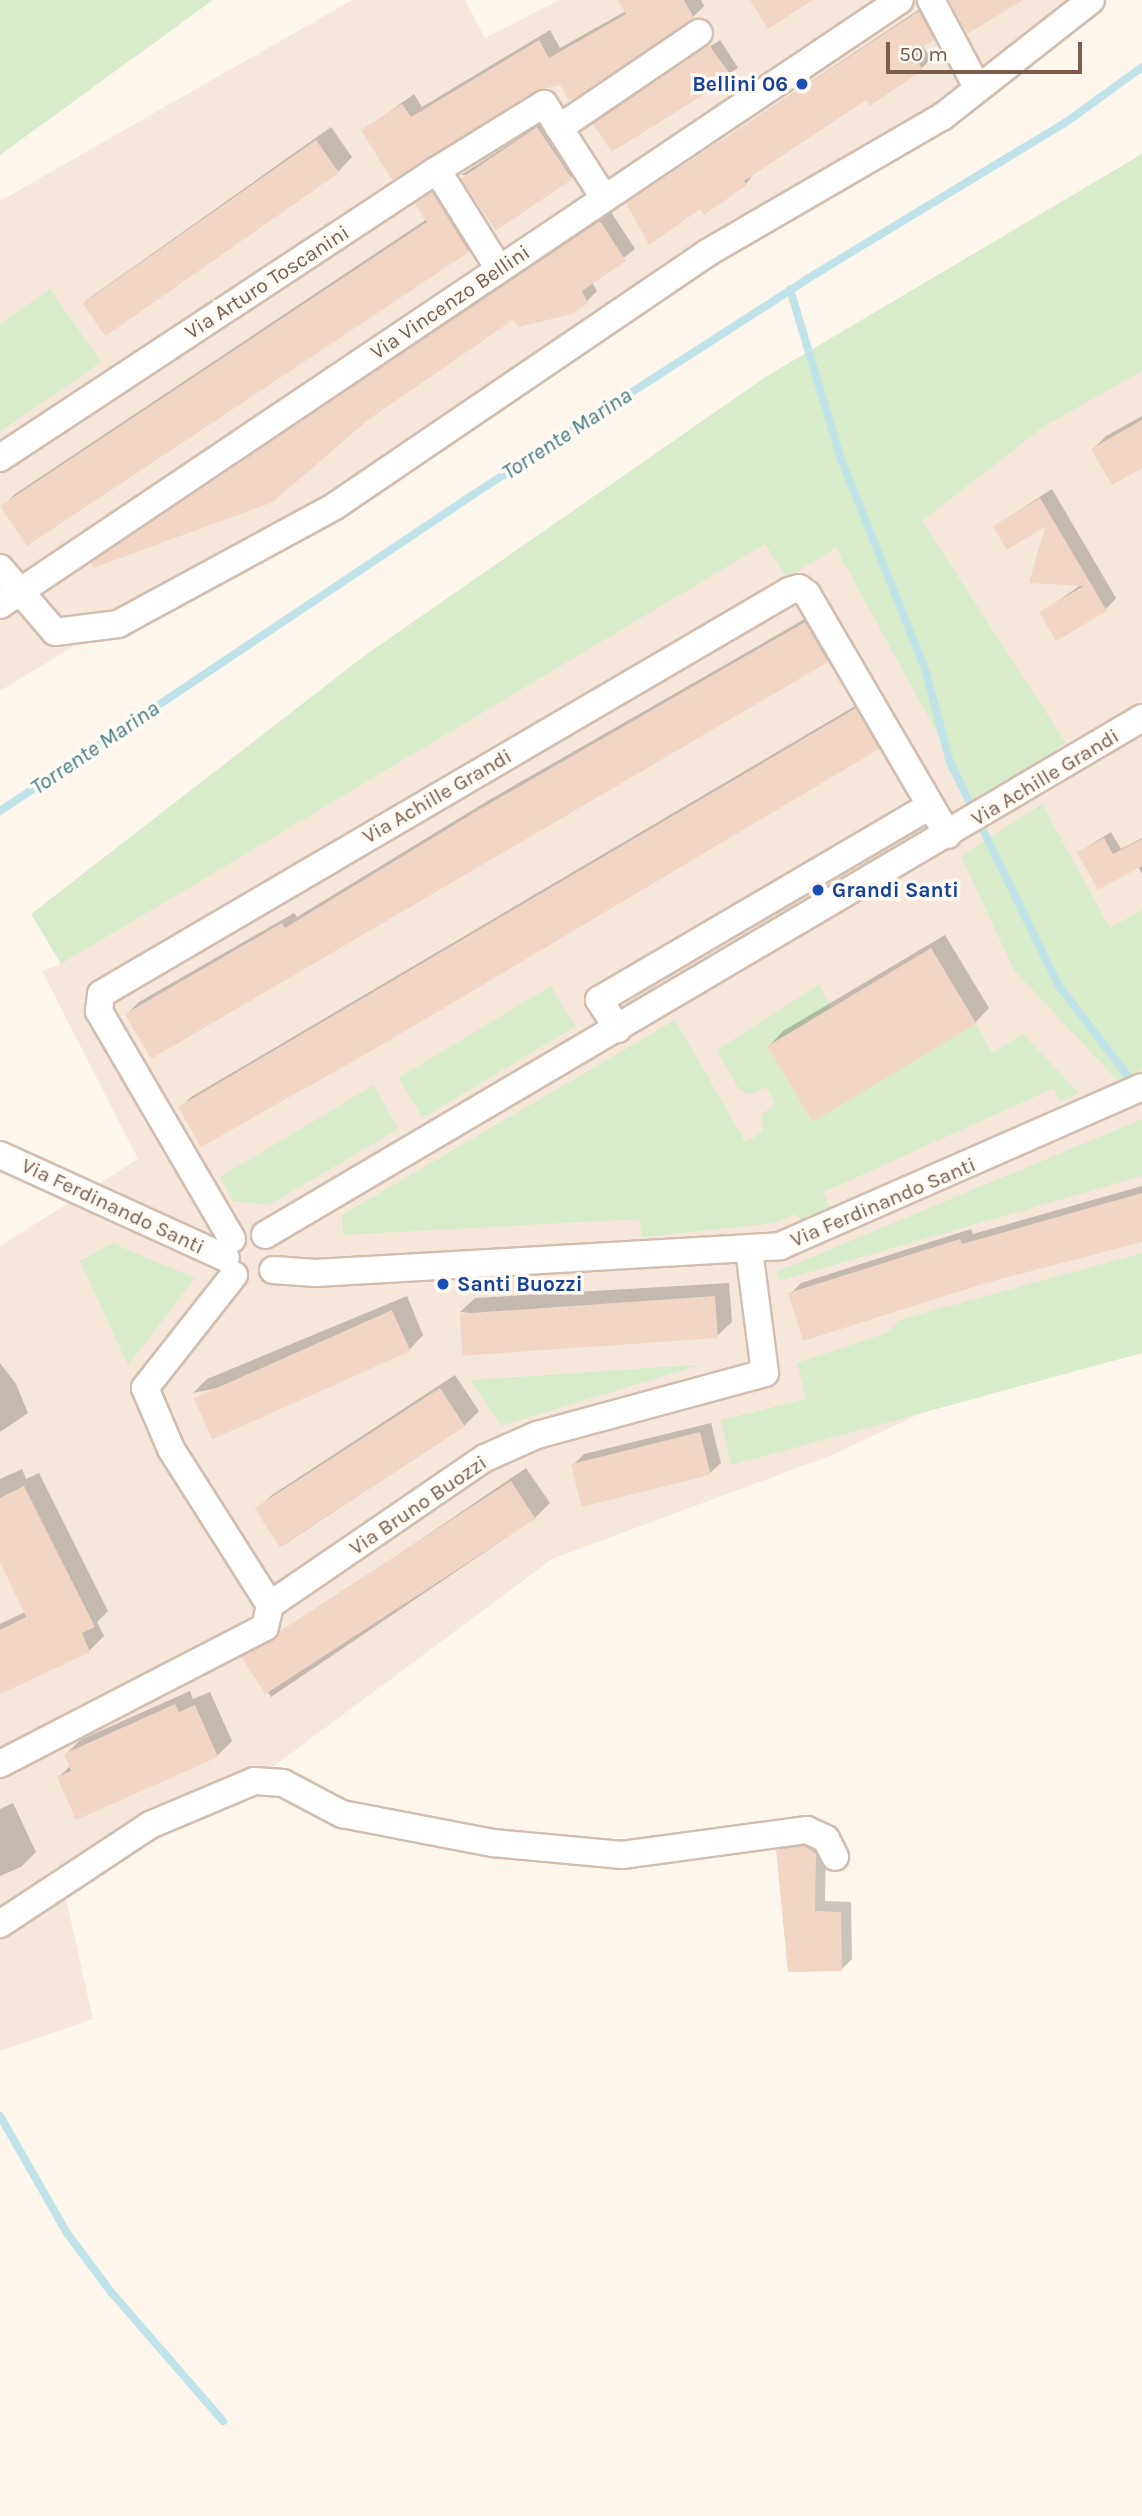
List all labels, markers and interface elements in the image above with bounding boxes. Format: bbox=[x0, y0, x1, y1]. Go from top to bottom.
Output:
scale bar bbox=[890, 28, 1086, 72]
text: 50 m bbox=[899, 42, 948, 66]
place label: Bellini 06 bbox=[692, 71, 788, 97]
marker: Bellini 06 bbox=[794, 76, 810, 92]
street label: Via Arturo Toscanini bbox=[180, 220, 354, 344]
street label: Via Vincenzo Bellini bbox=[365, 239, 535, 365]
water label: Torrente Marina bbox=[497, 382, 637, 486]
water label: Torrente Marina bbox=[25, 695, 165, 801]
street label: Via Achille Grandi bbox=[966, 723, 1124, 831]
street label: Via Achille Grandi bbox=[358, 743, 516, 849]
place label: Grandi Santi bbox=[832, 877, 959, 903]
marker: Grandi Santi bbox=[810, 882, 826, 898]
street label: Via Ferdinando Santi bbox=[786, 1152, 980, 1252]
street label: Via Ferdinando Santi bbox=[17, 1153, 209, 1259]
place label: Santi Buozzi bbox=[457, 1271, 583, 1297]
marker: Santi Buozzi bbox=[435, 1276, 451, 1292]
street label: Via Bruno Buozzi bbox=[344, 1450, 492, 1560]

